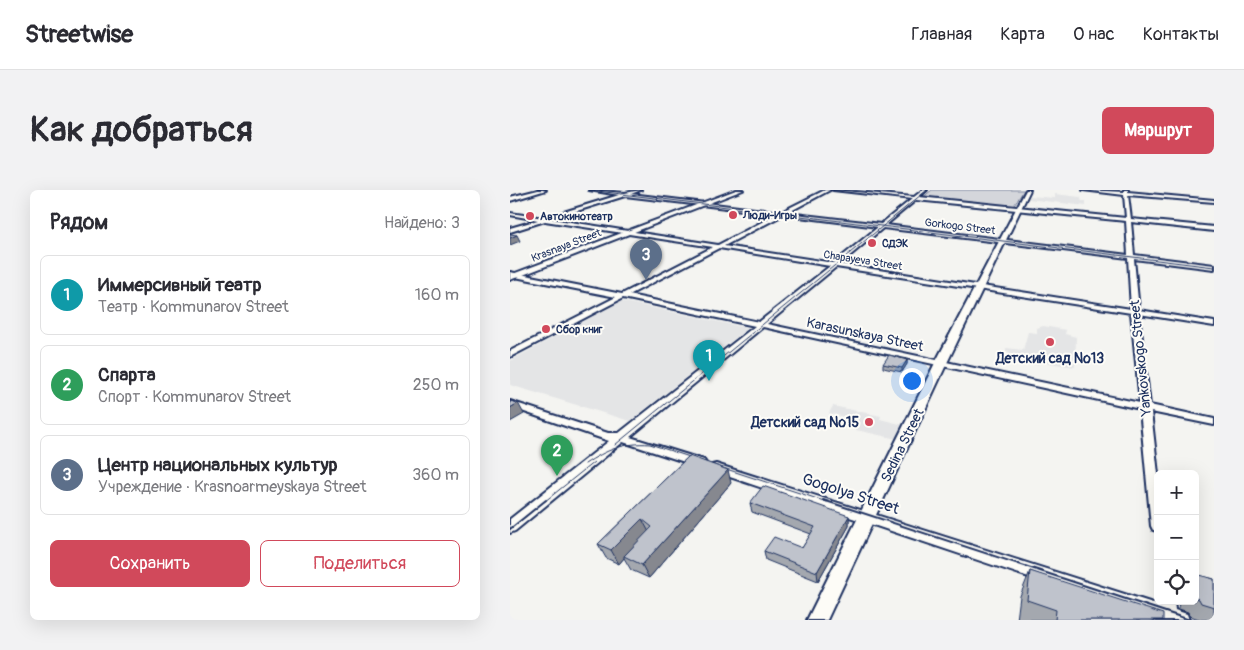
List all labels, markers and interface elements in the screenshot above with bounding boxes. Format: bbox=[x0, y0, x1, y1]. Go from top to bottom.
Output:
text: Streetwise bbox=[25, 20, 133, 49]
text: Главная bbox=[911, 23, 972, 46]
text: Карта bbox=[1000, 23, 1045, 46]
text: О нас bbox=[1073, 23, 1115, 46]
text: Контакты bbox=[1143, 23, 1219, 46]
button: Маршрут bbox=[1102, 107, 1214, 154]
text: Как добраться bbox=[30, 108, 253, 152]
text: Рядом bbox=[50, 209, 108, 236]
marker: Люди-Игры bbox=[727, 209, 739, 221]
place label: Люди-Игры bbox=[742, 209, 797, 222]
marker: Автокинотеатр bbox=[524, 210, 536, 222]
place label: Автокинотеатр bbox=[540, 210, 613, 223]
text: Найдено: 3 bbox=[384, 213, 460, 233]
street label: Gorkogo Street bbox=[924, 216, 997, 237]
street label: Krasnaya Street bbox=[529, 226, 604, 265]
marker: СДЭК bbox=[866, 237, 878, 249]
place label: СДЭК bbox=[882, 237, 908, 250]
pin: 3 bbox=[630, 239, 662, 280]
street label: Chapayeva Street bbox=[823, 248, 904, 273]
text: Иммерсивный театр bbox=[98, 273, 261, 297]
text: 1 bbox=[64, 285, 70, 305]
text: 160 m bbox=[415, 285, 459, 305]
text: Театр · Kommunarov Street bbox=[98, 297, 289, 317]
street label: Yankovskogo Street bbox=[1126, 299, 1155, 418]
street label: Karasunskaya Street bbox=[805, 314, 925, 355]
marker: Сбор книг bbox=[540, 323, 552, 335]
place label: Сбор книг bbox=[556, 323, 603, 336]
marker: Детский сад №13 bbox=[1044, 336, 1056, 348]
pin: 1 bbox=[693, 340, 725, 381]
place label: Детский сад №13 bbox=[995, 350, 1104, 367]
text: Спарта bbox=[98, 363, 156, 387]
your location bbox=[899, 368, 925, 394]
text: 2 bbox=[63, 375, 71, 395]
text: 250 m bbox=[413, 375, 459, 395]
text: Спорт · Kommunarov Street bbox=[98, 387, 291, 407]
street label: Sedina Street bbox=[877, 405, 928, 485]
place label: Детский сад №15 bbox=[750, 414, 859, 431]
marker: Детский сад №15 bbox=[863, 416, 875, 428]
pin: 2 bbox=[541, 435, 573, 476]
text: Центр национальных культур bbox=[98, 453, 337, 477]
text: 3 bbox=[63, 465, 71, 485]
text: 360 m bbox=[412, 465, 459, 485]
street label: Gogolya Street bbox=[800, 469, 902, 519]
map controls bbox=[1154, 470, 1199, 605]
button: + bbox=[1154, 470, 1199, 515]
text: Учреждение · Krasnoarmeyskaya Street bbox=[98, 477, 366, 497]
button: − bbox=[1154, 515, 1199, 560]
button: Сохранить bbox=[50, 540, 250, 587]
button: Поделиться bbox=[260, 540, 460, 587]
button: locate bbox=[1154, 560, 1199, 605]

